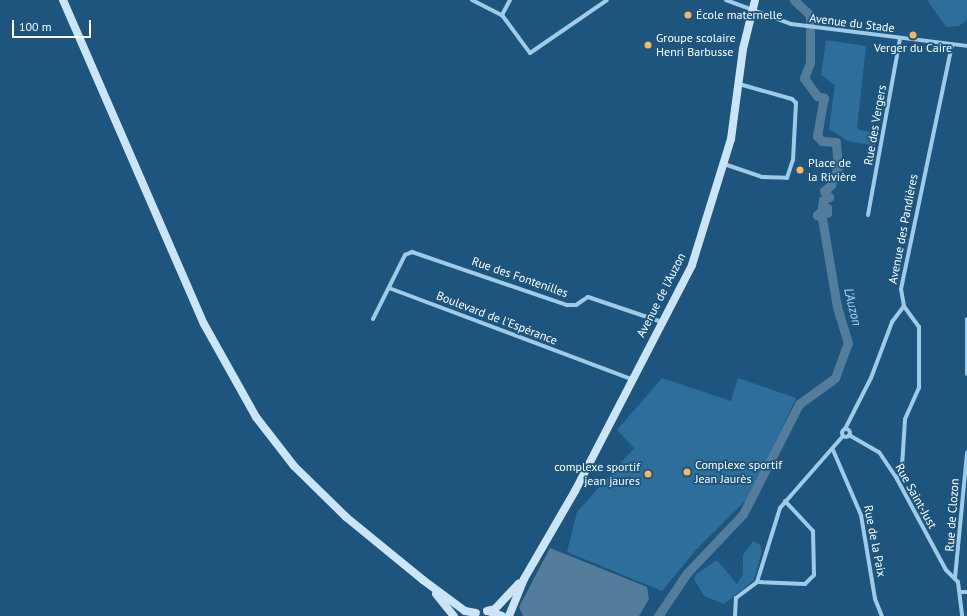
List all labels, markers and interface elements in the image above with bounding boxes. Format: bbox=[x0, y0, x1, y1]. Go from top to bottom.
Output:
place label: École maternelle bbox=[696, 8, 782, 22]
marker: École maternelle bbox=[683, 10, 693, 20]
street label: Avenue du Stade bbox=[809, 11, 895, 35]
scale bar bbox=[14, 12, 93, 38]
text: 100 m bbox=[19, 19, 52, 34]
marker: Verger du Caire bbox=[908, 30, 918, 40]
place label: Groupe scolaire Henri Barbusse bbox=[656, 31, 736, 59]
marker: Groupe scolaire Henri Barbusse bbox=[643, 40, 653, 50]
place label: Verger du Caire bbox=[874, 41, 952, 55]
street label: Rue des Vergers bbox=[861, 84, 889, 166]
place label: Place de la Rivière bbox=[808, 156, 856, 184]
marker: Place de la Rivière bbox=[795, 165, 805, 175]
street label: Avenue des Pandières bbox=[885, 173, 921, 285]
street label: Avenue de l'Auzon bbox=[634, 250, 688, 340]
street label: Rue des Fontenilles bbox=[470, 254, 570, 300]
water label: L'Auzon bbox=[840, 286, 864, 328]
street label: Boulevard de l'Espérance bbox=[434, 288, 560, 348]
place label: Complexe sportif Jean Jaurès bbox=[695, 458, 782, 486]
place label: complexe sportif jean jaures bbox=[554, 460, 640, 488]
street label: Rue Saint-Just bbox=[892, 461, 940, 531]
marker: Complexe sportif Jean Jaurès bbox=[682, 467, 692, 477]
marker: complexe sportif jean jaures bbox=[643, 469, 653, 479]
street label: Rue de Clozon bbox=[942, 478, 962, 552]
street label: Rue de la Paix bbox=[861, 504, 889, 578]

